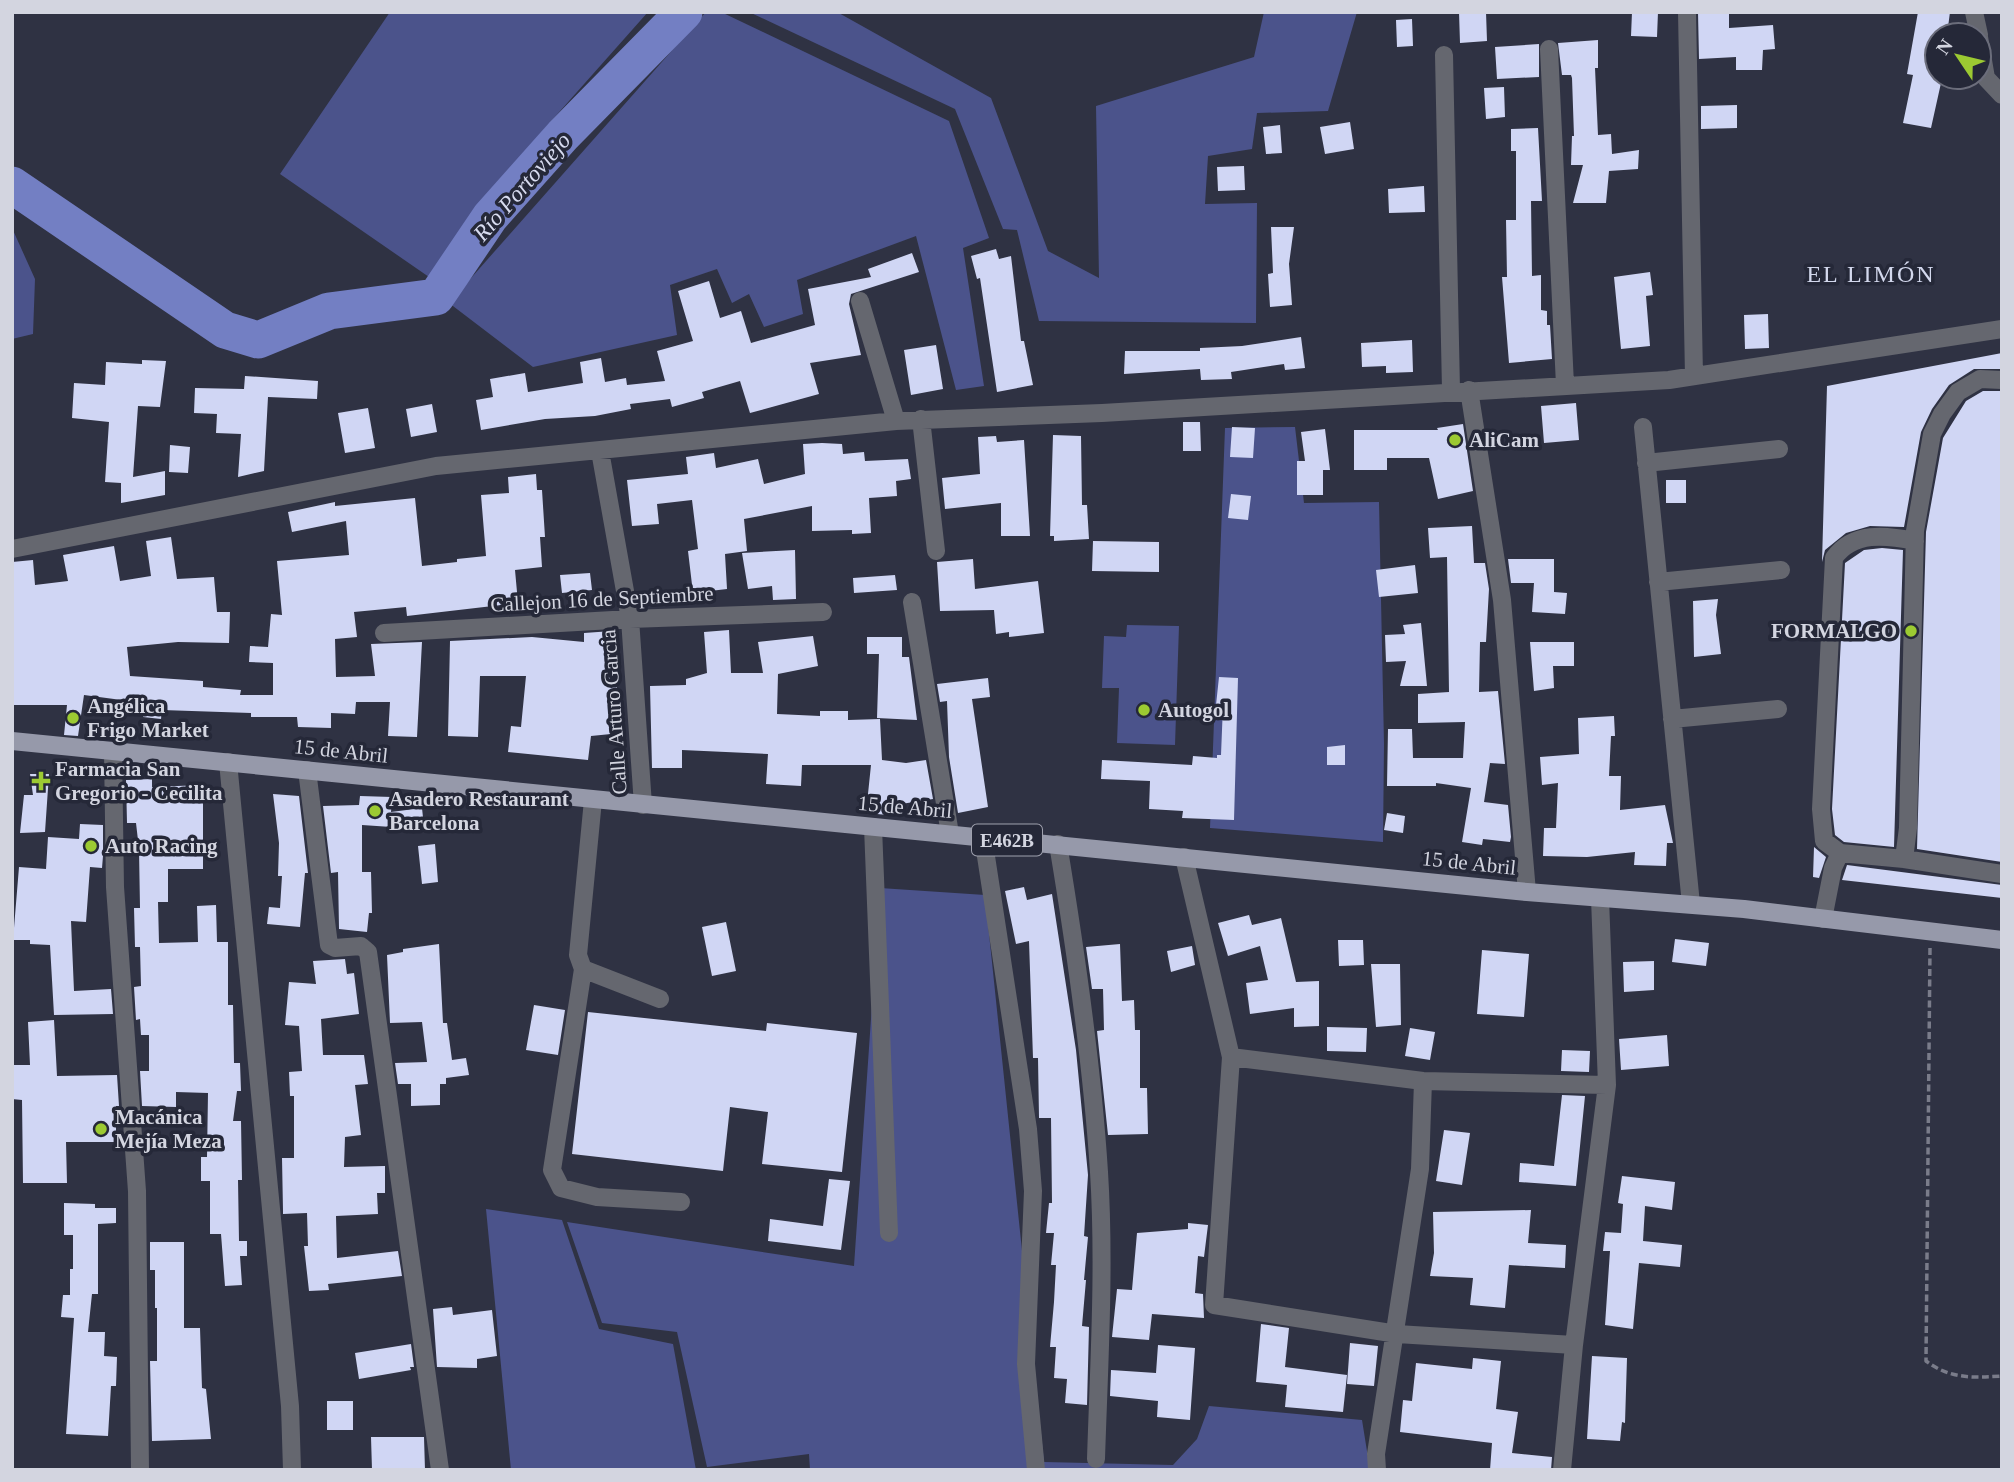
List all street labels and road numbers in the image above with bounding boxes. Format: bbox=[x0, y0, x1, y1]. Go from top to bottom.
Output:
street label: Callejon 16 de Septiembre bbox=[490, 581, 714, 617]
street label: Calle Arturo Garcia bbox=[596, 628, 632, 795]
street label: 15 de Abril bbox=[293, 734, 389, 768]
street label: 15 de Abril bbox=[857, 791, 953, 823]
road number: E462B bbox=[972, 824, 1042, 856]
street label: 15 de Abril bbox=[1421, 846, 1517, 880]

